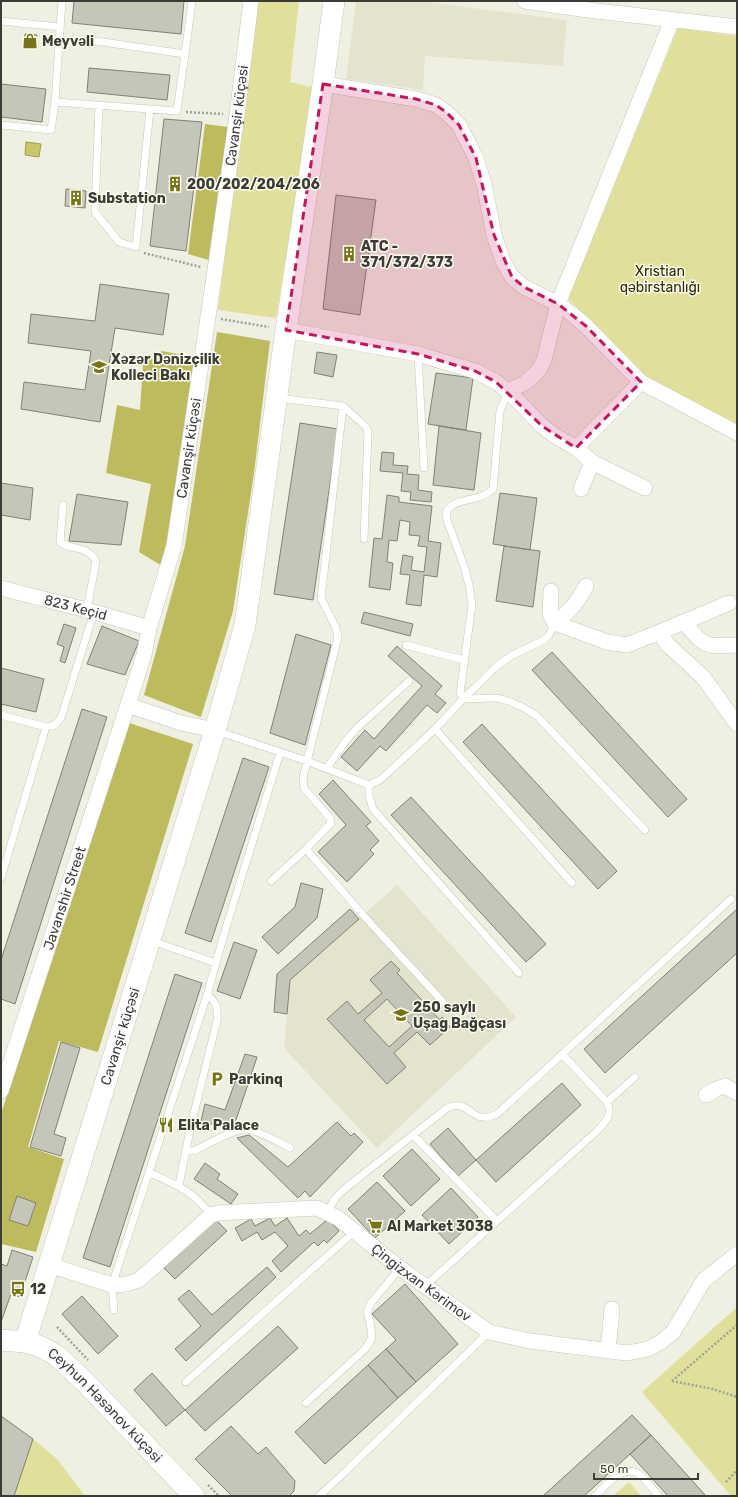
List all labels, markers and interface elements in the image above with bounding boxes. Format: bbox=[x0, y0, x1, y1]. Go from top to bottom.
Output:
shop icon: Meyvəli bbox=[21, 32, 39, 50]
place label: Meyvəli bbox=[42, 33, 94, 50]
street label: Cavanşir küçəsi bbox=[222, 64, 252, 167]
building icon: 200/202/204/206 bbox=[166, 175, 184, 193]
place label: 200/202/204/206 bbox=[187, 176, 320, 193]
building icon: Substation bbox=[67, 189, 85, 207]
place label: Substation bbox=[88, 190, 166, 207]
place label: ATC - 371/372/373 bbox=[361, 238, 453, 271]
building icon: ATC - 371/372/373 bbox=[340, 245, 358, 263]
park label: Xristian qəbirstanlığı bbox=[620, 263, 700, 296]
place label: Xəzər Dənizçilik Kolleci Bakı bbox=[111, 351, 221, 384]
school or university icon: Xəzər Dənizçilik Kolleci Bakı bbox=[90, 358, 108, 376]
street label: Cavanşir küçəsi bbox=[173, 397, 205, 500]
street label: 823 Keçid bbox=[42, 591, 109, 624]
street label: Javanshir Street bbox=[40, 844, 90, 952]
street label: Cavanşir küçəsi bbox=[97, 986, 143, 1087]
place label: 250 saylı Uşag Bağçası bbox=[413, 999, 506, 1032]
school or university icon: 250 saylı Uşag Bağçası bbox=[392, 1006, 410, 1024]
parking icon: Parkinq bbox=[208, 1070, 226, 1088]
place label: Parkinq bbox=[229, 1071, 283, 1088]
restaurant icon: Elita Palace bbox=[157, 1116, 175, 1134]
place label: Elita Palace bbox=[178, 1117, 259, 1134]
supermarket icon: Al Market 3038 bbox=[366, 1217, 384, 1235]
place label: Al Market 3038 bbox=[387, 1218, 493, 1235]
street label: Çingizxan Kərimov bbox=[368, 1240, 475, 1326]
bus stop icon: 12 bbox=[9, 1280, 27, 1298]
place label: 12 bbox=[30, 1281, 46, 1298]
street label: Ceyhun Həsənov küçəsi bbox=[45, 1344, 165, 1466]
scale bar bbox=[594, 1455, 698, 1481]
text: 50 m bbox=[600, 1462, 628, 1476]

